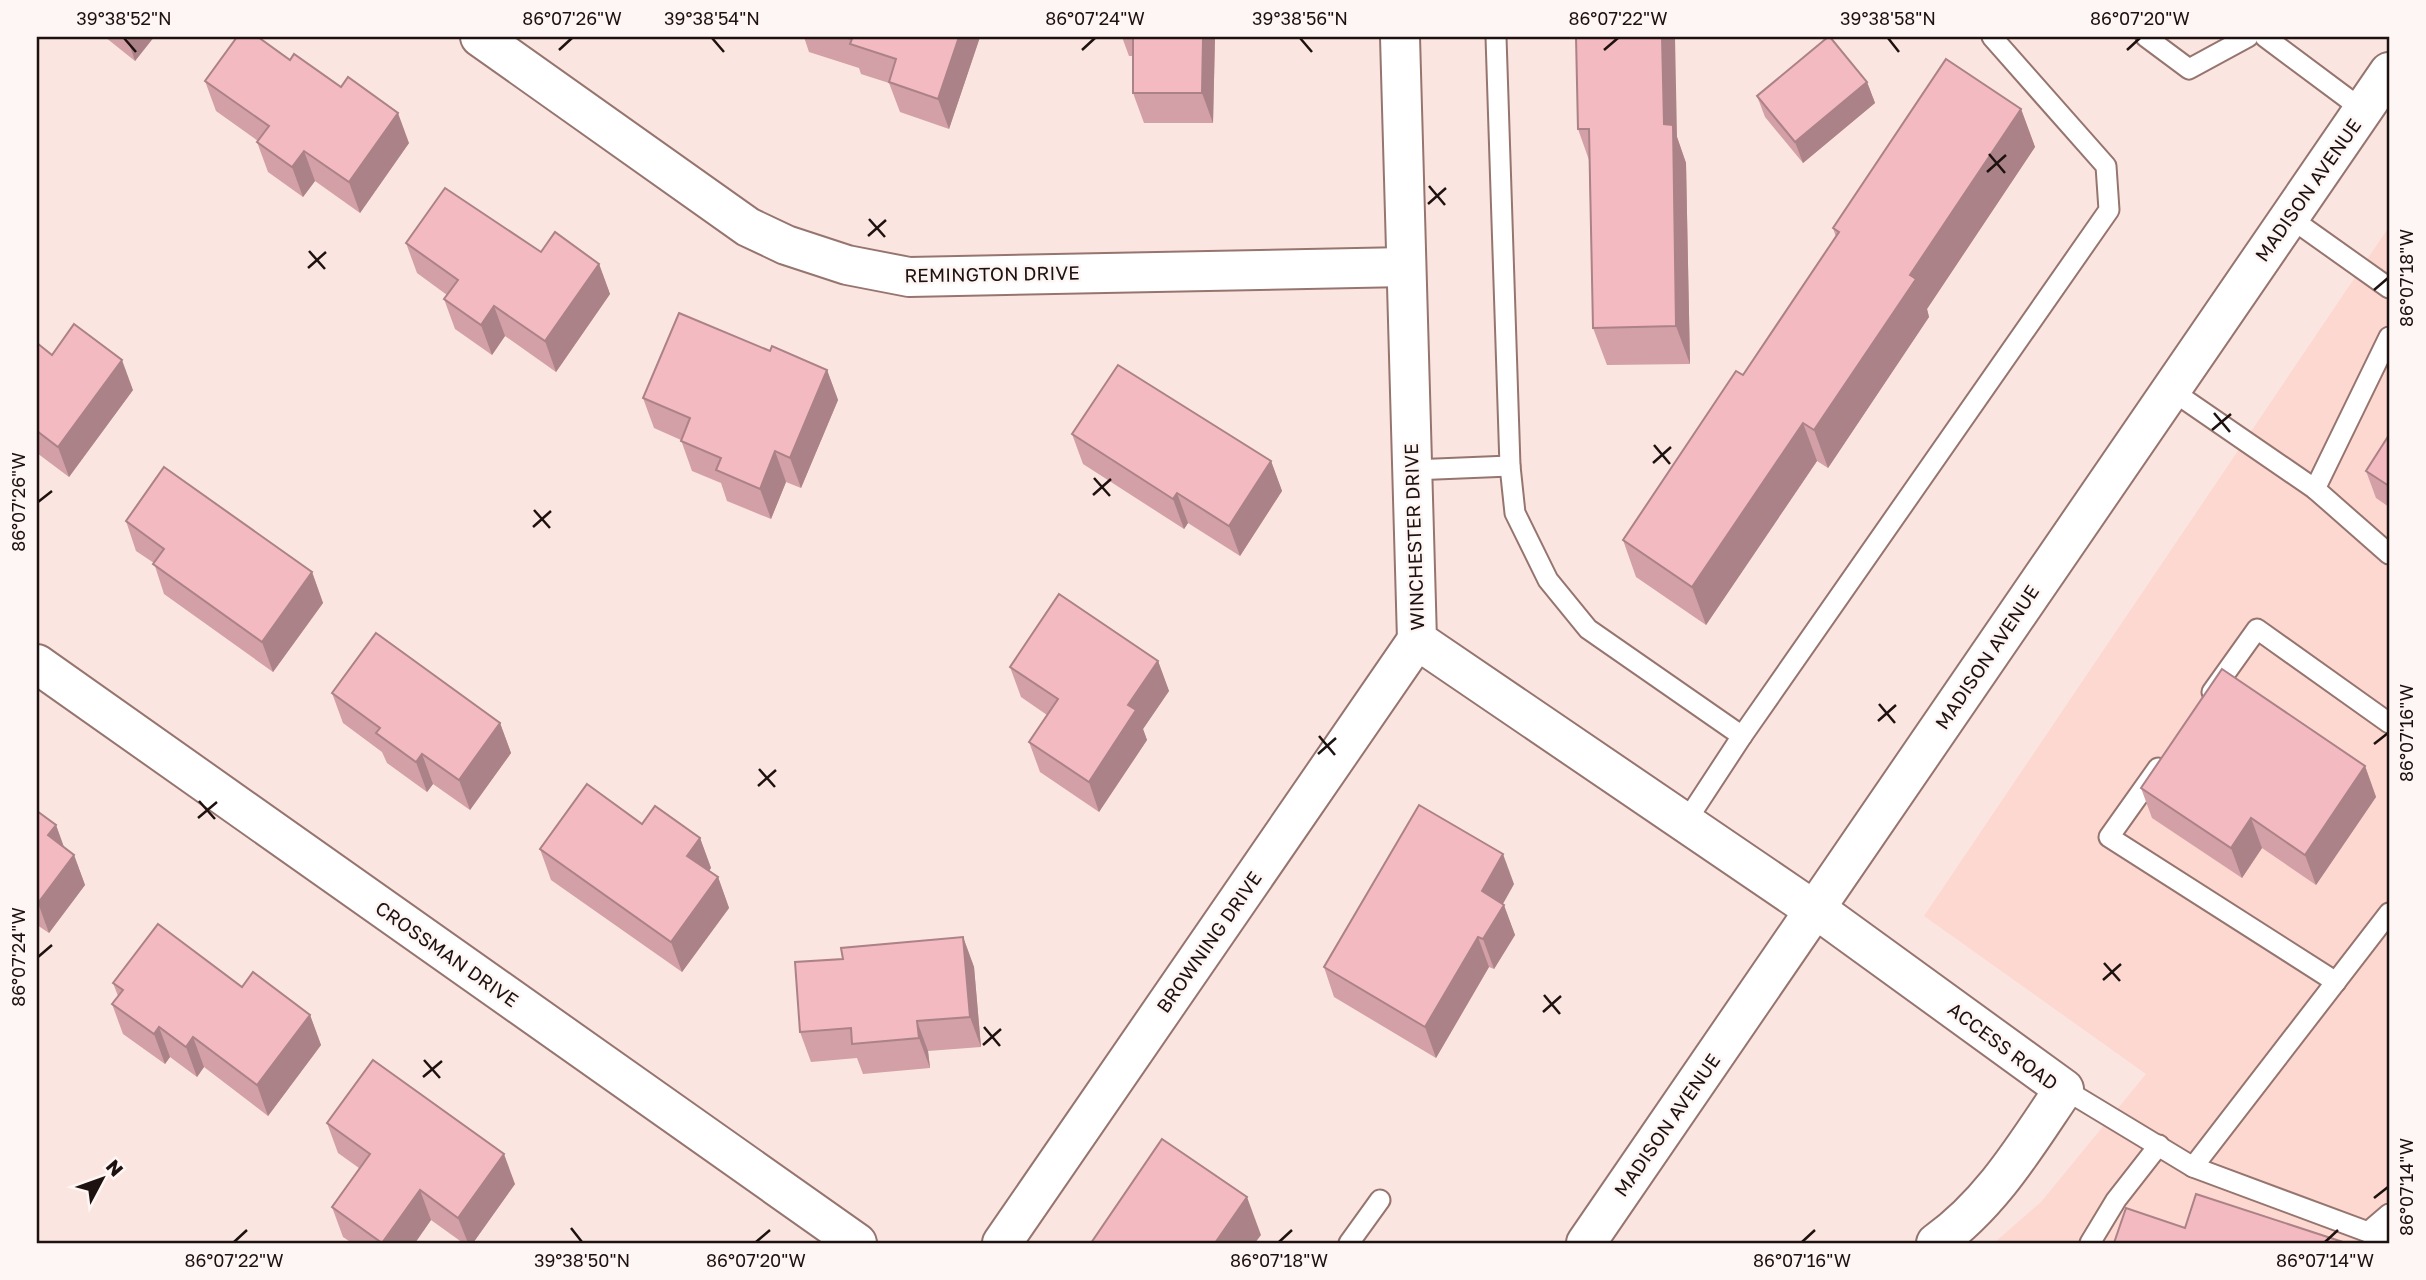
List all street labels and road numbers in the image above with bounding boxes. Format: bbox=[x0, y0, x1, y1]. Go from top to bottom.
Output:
street label: MADISON AVENUE bbox=[2250, 114, 2365, 266]
street label: REMINGTON DRIVE bbox=[904, 260, 1080, 287]
street label: WINCHESTER DRIVE bbox=[1399, 443, 1428, 631]
street label: MADISON AVENUE bbox=[1930, 580, 2043, 733]
street label: BROWNING DRIVE bbox=[1151, 867, 1266, 1017]
street label: CROSSMAN DRIVE bbox=[371, 896, 523, 1011]
street label: ACCESS ROAD bbox=[1944, 997, 2063, 1094]
street label: MADISON AVENUE bbox=[1609, 1049, 1724, 1201]

